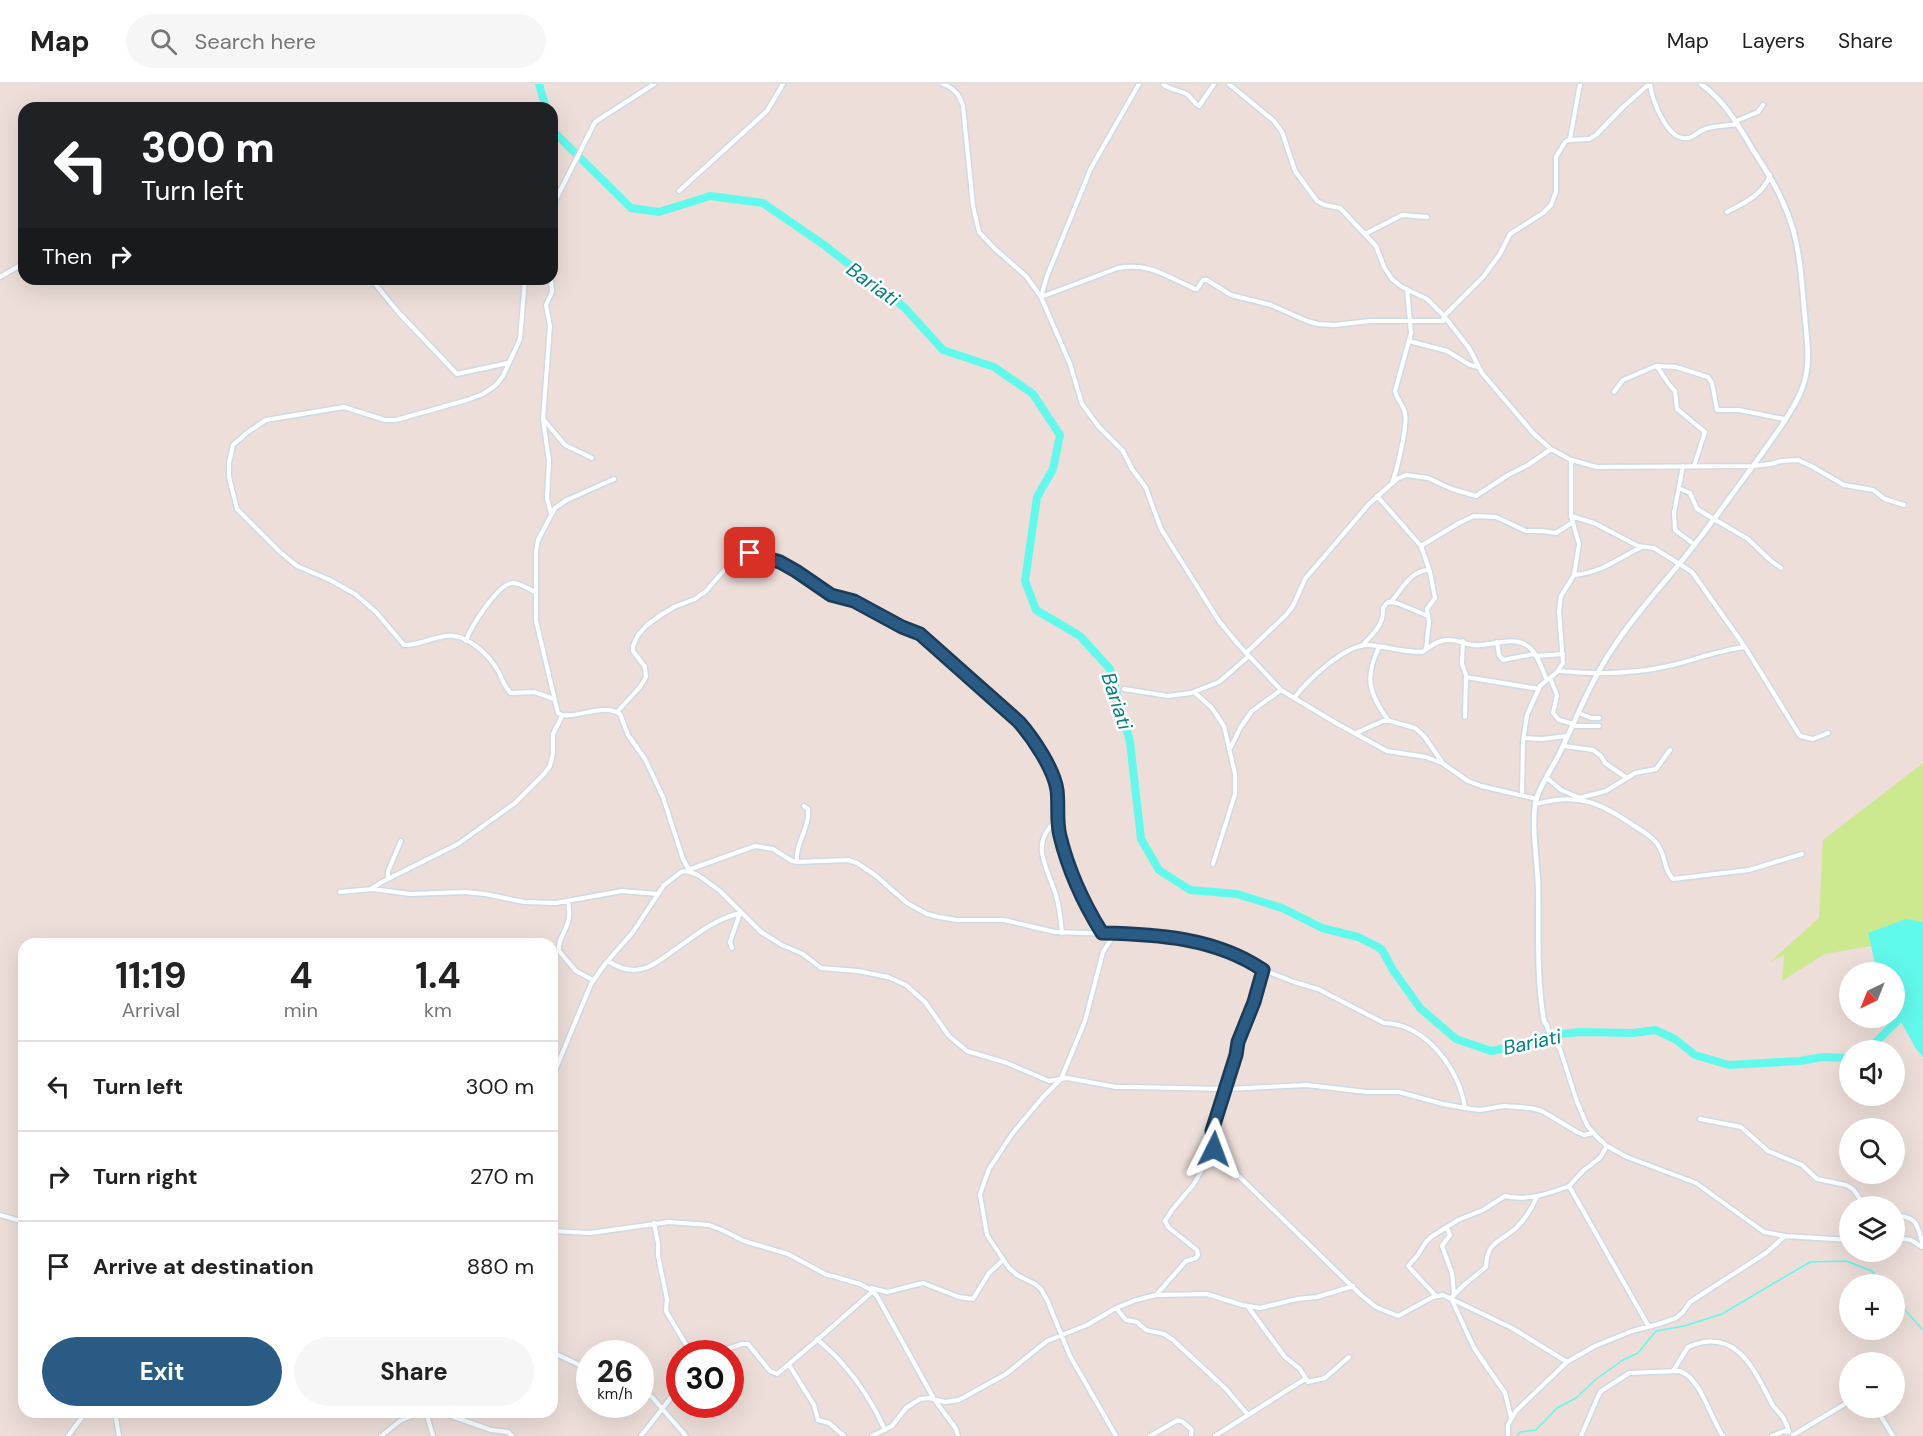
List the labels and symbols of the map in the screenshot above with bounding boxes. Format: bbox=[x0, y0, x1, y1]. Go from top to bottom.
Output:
water label: Bariati bbox=[842, 256, 905, 313]
pin bbox=[724, 527, 775, 578]
water label: Bariati bbox=[1096, 669, 1139, 734]
north arrow bbox=[1839, 962, 1905, 1028]
water label: Bariati bbox=[1500, 1023, 1565, 1061]
position arrow bbox=[1182, 1117, 1246, 1181]
speed limit sign: 30 bbox=[666, 1340, 744, 1418]

